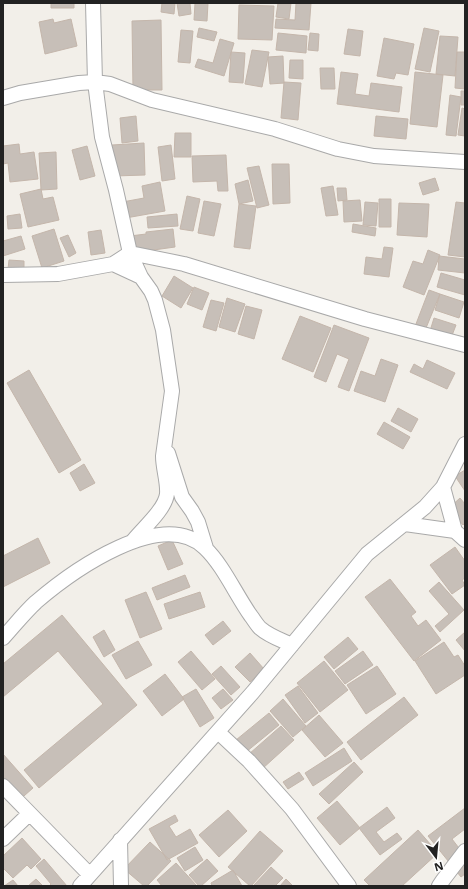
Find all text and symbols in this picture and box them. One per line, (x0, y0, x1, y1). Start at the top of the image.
north arrow (416, 837, 456, 877)
text: N (433, 859, 445, 876)

